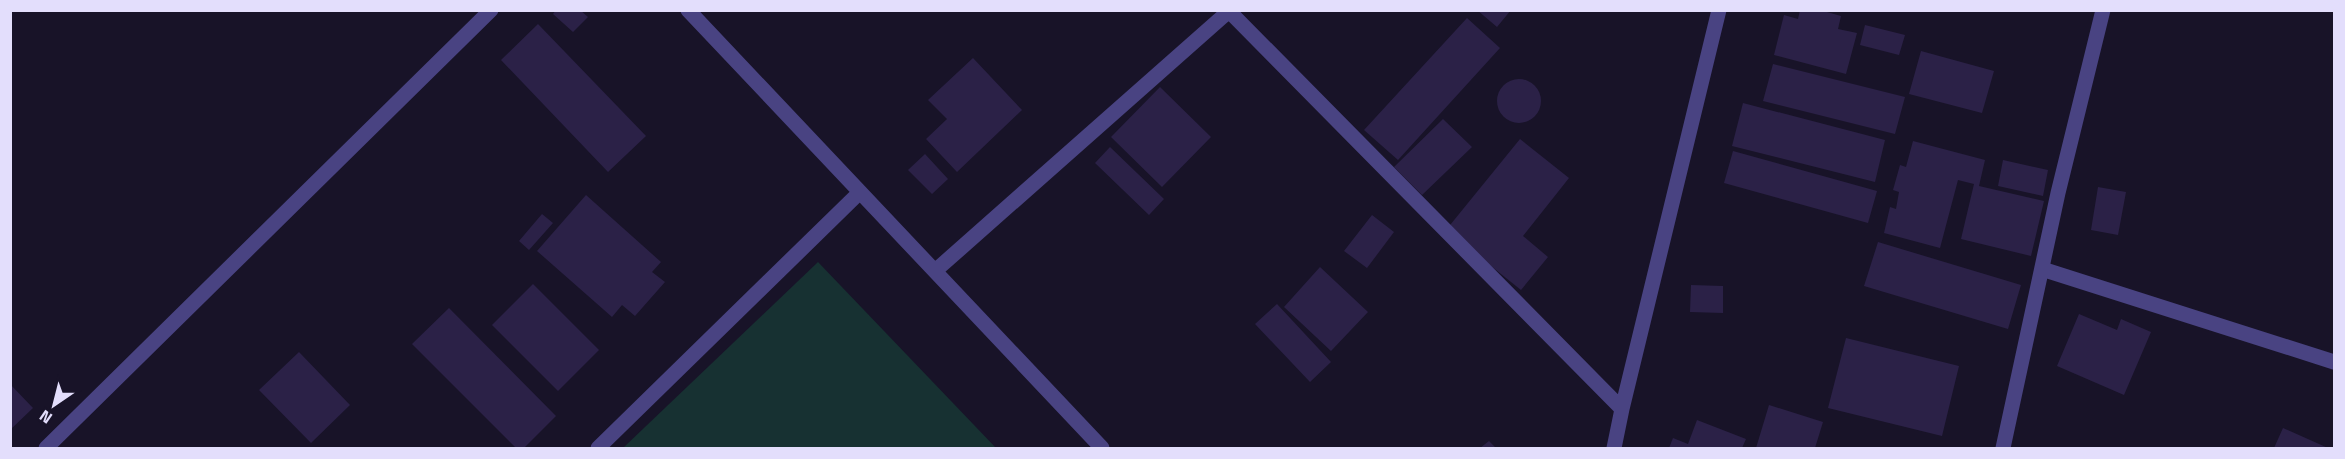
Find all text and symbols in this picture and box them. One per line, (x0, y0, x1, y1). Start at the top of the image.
north arrow (24, 375, 84, 435)
text: N (34, 404, 57, 430)

